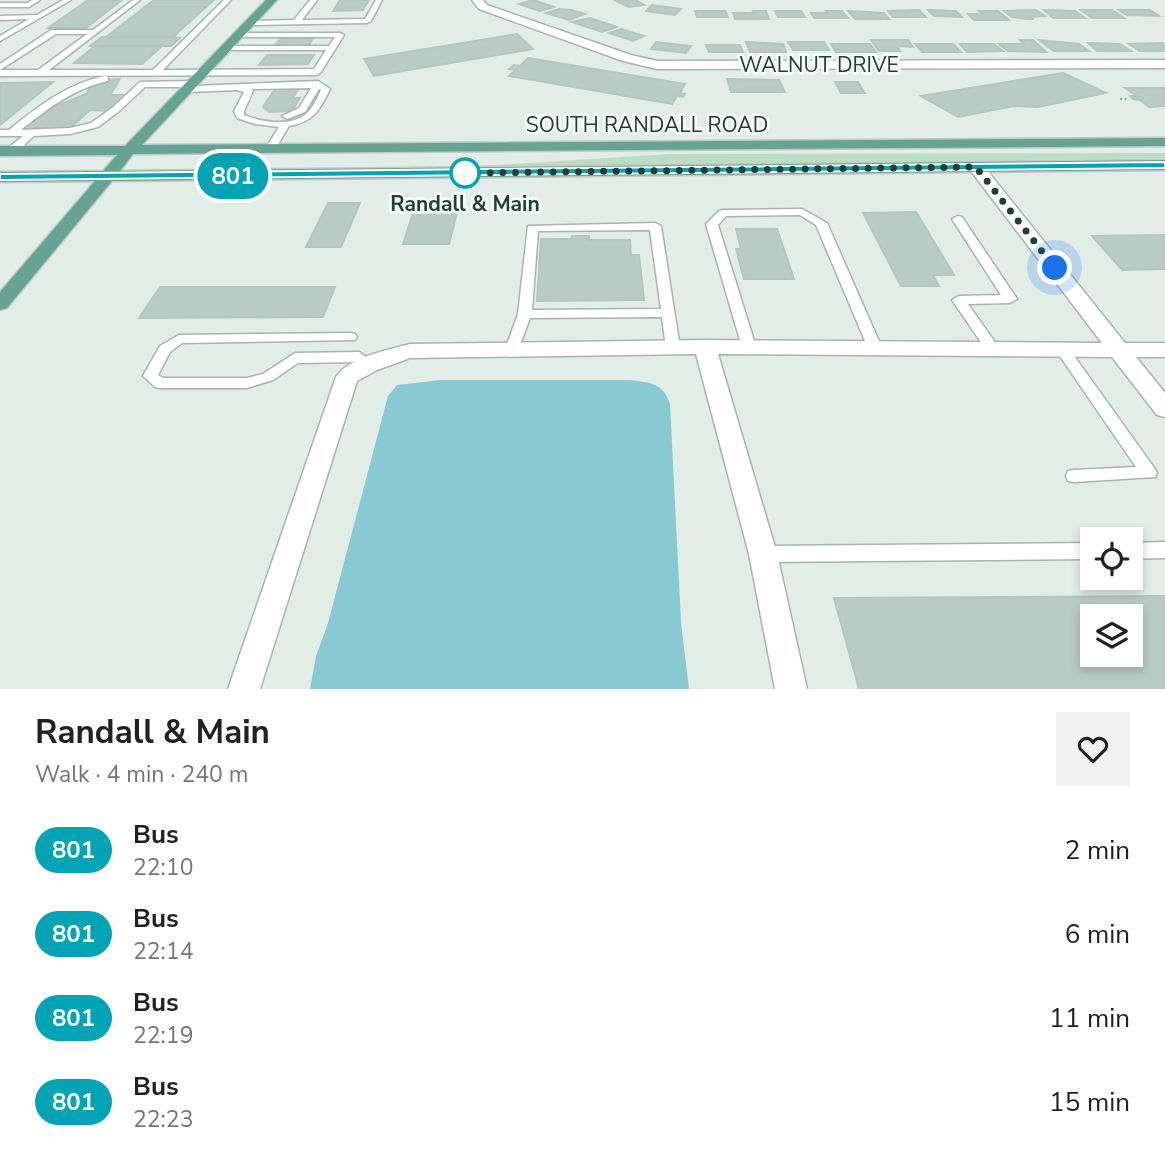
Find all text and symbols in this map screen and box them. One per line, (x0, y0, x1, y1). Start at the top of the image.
street label: WALNUT DRIVE (739, 51, 899, 79)
street label: SOUTH RANDALL ROAD (526, 111, 768, 139)
line badge: 801 (193, 153, 273, 199)
marker: Randall & Main (450, 158, 480, 188)
text: 801 (211, 160, 255, 192)
place label: Randall & Main (390, 190, 540, 218)
your location (1037, 250, 1072, 285)
map controls (1080, 527, 1143, 667)
button: locate (1080, 527, 1143, 590)
button: layers (1080, 604, 1143, 667)
text: Randall & Main (35, 710, 270, 755)
button: heart (1056, 712, 1130, 786)
text: Walk · 4 min · 240 m (35, 759, 248, 790)
text: Bus (133, 817, 179, 852)
text: 2 min (1065, 833, 1130, 868)
text: 801 (52, 834, 95, 866)
text: 22:10 (133, 852, 193, 883)
text: Bus (133, 901, 179, 936)
text: 6 min (1065, 917, 1130, 952)
text: 801 (52, 918, 95, 950)
text: 22:14 (133, 936, 193, 967)
text: Bus (133, 985, 179, 1020)
text: 11 min (1049, 1001, 1130, 1036)
text: 801 (52, 1002, 95, 1034)
text: 22:19 (133, 1020, 193, 1051)
text: Bus (133, 1069, 179, 1104)
text: 15 min (1049, 1085, 1130, 1120)
text: 801 (52, 1086, 95, 1118)
text: 22:23 (133, 1104, 193, 1135)

